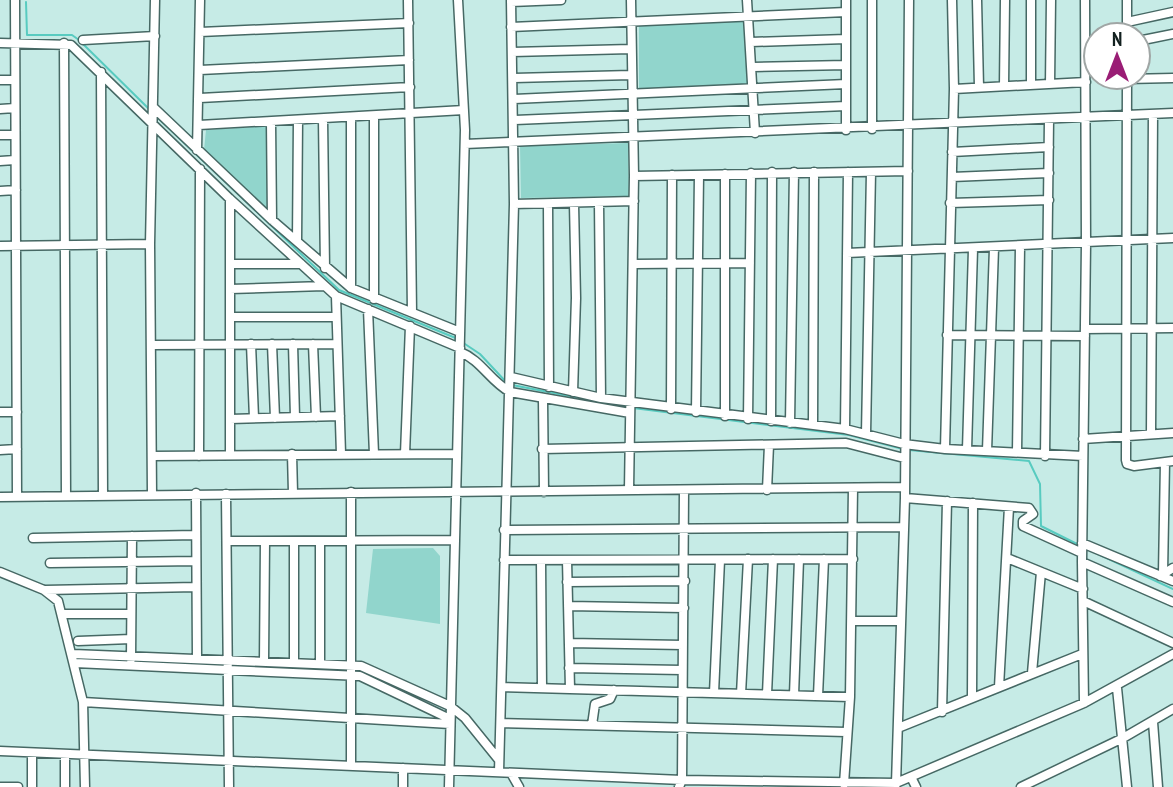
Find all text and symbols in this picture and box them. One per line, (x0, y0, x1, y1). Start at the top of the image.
north arrow (1082, 21, 1152, 91)
text: N (1112, 27, 1122, 51)

